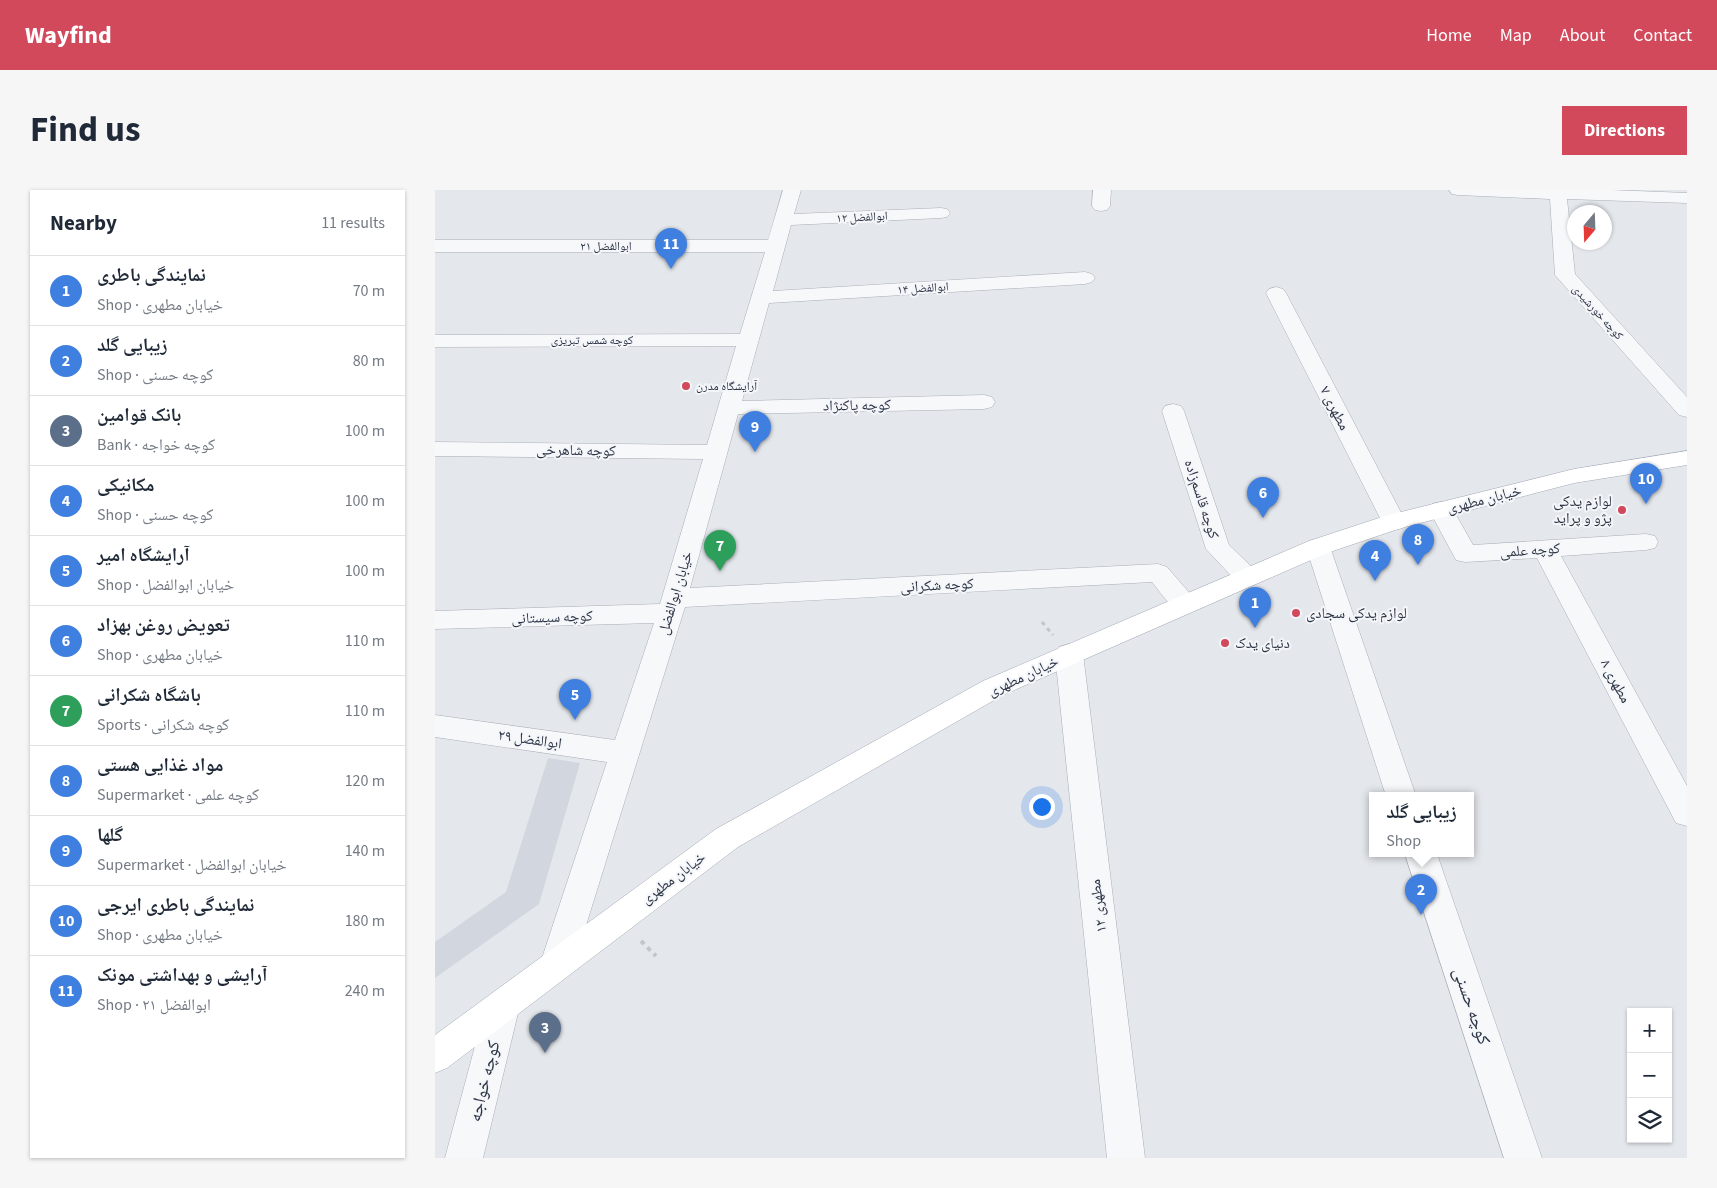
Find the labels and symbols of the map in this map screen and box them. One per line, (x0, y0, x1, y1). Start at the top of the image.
north arrow (1567, 205, 1612, 250)
street label: ۱۲ ابوالفضل (836, 208, 888, 227)
pin: 11 (655, 228, 687, 269)
street label: ابوالفضل ۲۱ (580, 238, 632, 255)
street label: ابوالفضل ۱۴ (897, 278, 949, 299)
street label: کوچه خورشیدی (1568, 281, 1627, 344)
street label: کوچه شمس تبریزی (551, 332, 633, 349)
place label: آرایشگاه مدرن (696, 378, 758, 395)
marker: آرایشگاه مدرن (680, 380, 692, 392)
street label: مطهری ۷ (1315, 382, 1355, 434)
street label: کوچه پاکنژاد (823, 394, 891, 417)
pin: 9 (739, 411, 771, 452)
street label: کوچه شاهرخی (536, 439, 616, 462)
street label: کوچه قاسم‌زاده (1179, 457, 1224, 541)
pin: 10 (1630, 463, 1662, 504)
pin: 6 (1247, 477, 1279, 518)
street label: خیابان مطهری (1445, 480, 1524, 519)
place label: لوازم یدکی پژو و پراید (1553, 491, 1612, 529)
marker: لوازم یدکی پژو و پراید (1616, 504, 1628, 516)
pin: 8 (1402, 524, 1434, 565)
pin: 7 (704, 530, 736, 571)
street label: کوچه علمی (1499, 538, 1561, 563)
pin: 4 (1359, 540, 1391, 581)
street label: خیابان ابوالفضل (653, 548, 698, 637)
street label: کوچه شکرانی (900, 573, 974, 598)
pin: 1 (1239, 587, 1271, 628)
place label: لوازم یدکی سجادی (1306, 603, 1407, 624)
street label: کوچه سیستانی (511, 606, 593, 629)
marker: لوازم یدکی سجادی (1290, 607, 1302, 619)
place label: دنیای یدک (1235, 633, 1290, 654)
marker: دنیای یدک (1219, 637, 1231, 649)
street label: خیابان مطهری (984, 651, 1062, 702)
street label: مطهری ۸ (1595, 656, 1636, 707)
pin: 5 (559, 679, 591, 720)
street label: ابوالفضل ۲۹ (497, 725, 563, 754)
your location (1029, 794, 1055, 820)
street label: خیابان مطهری (637, 847, 710, 910)
pin: 2 (1405, 874, 1437, 915)
street label: مطهری ۱۲ (1085, 878, 1112, 934)
street label: کوچه حسنی (1447, 964, 1497, 1049)
pin: 3 (529, 1012, 561, 1053)
street label: کوچه خواجه (462, 1037, 507, 1124)

